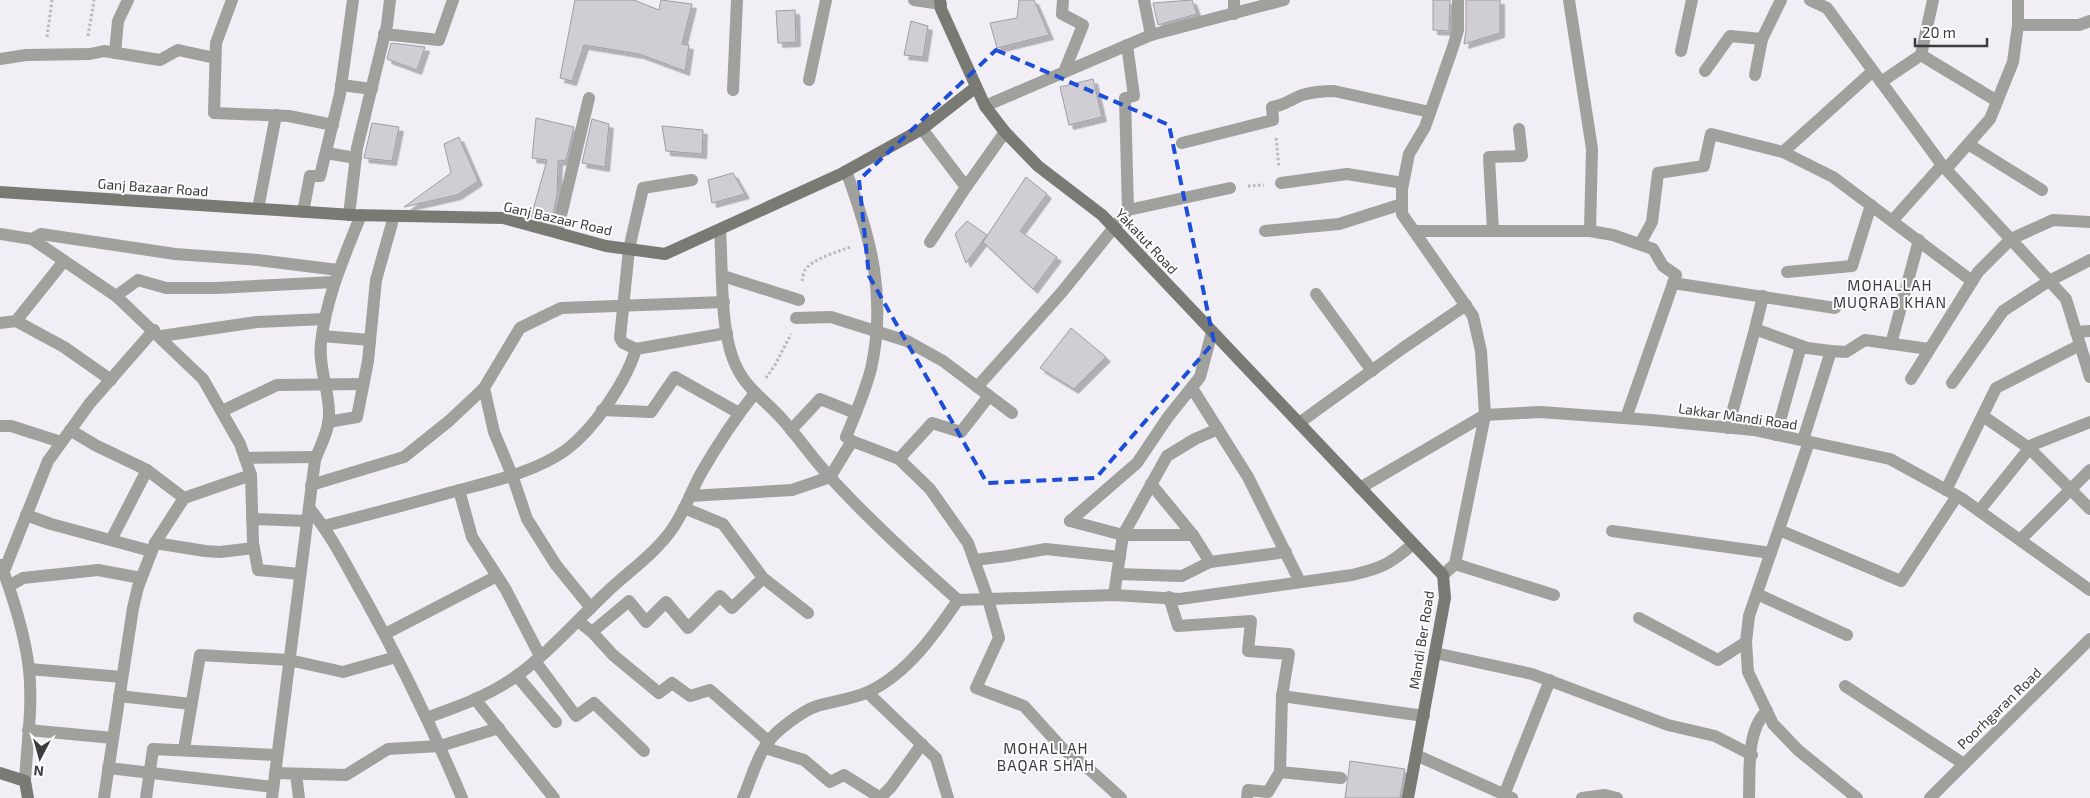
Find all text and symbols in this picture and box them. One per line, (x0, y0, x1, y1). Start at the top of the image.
scale bar (1915, 15, 1988, 47)
text: 20 m (1922, 23, 1956, 41)
street label: Ganj Bazaar Road (97, 175, 209, 199)
street label: Ganj Bazaar Road (502, 197, 614, 239)
street label: Yakatut Road (1112, 205, 1182, 277)
district label: MOHALLAH MUQRAB KHAN (1833, 276, 1947, 312)
street label: Lakkar Mandi Road (1677, 399, 1799, 433)
street label: Mandi Ber Road (1405, 589, 1437, 691)
street label: Poorhgaran Road (1954, 664, 2044, 752)
north arrow (15, 733, 65, 783)
district label: MOHALLAH BAQAR SHAH (997, 739, 1095, 775)
text: N (33, 762, 45, 780)

